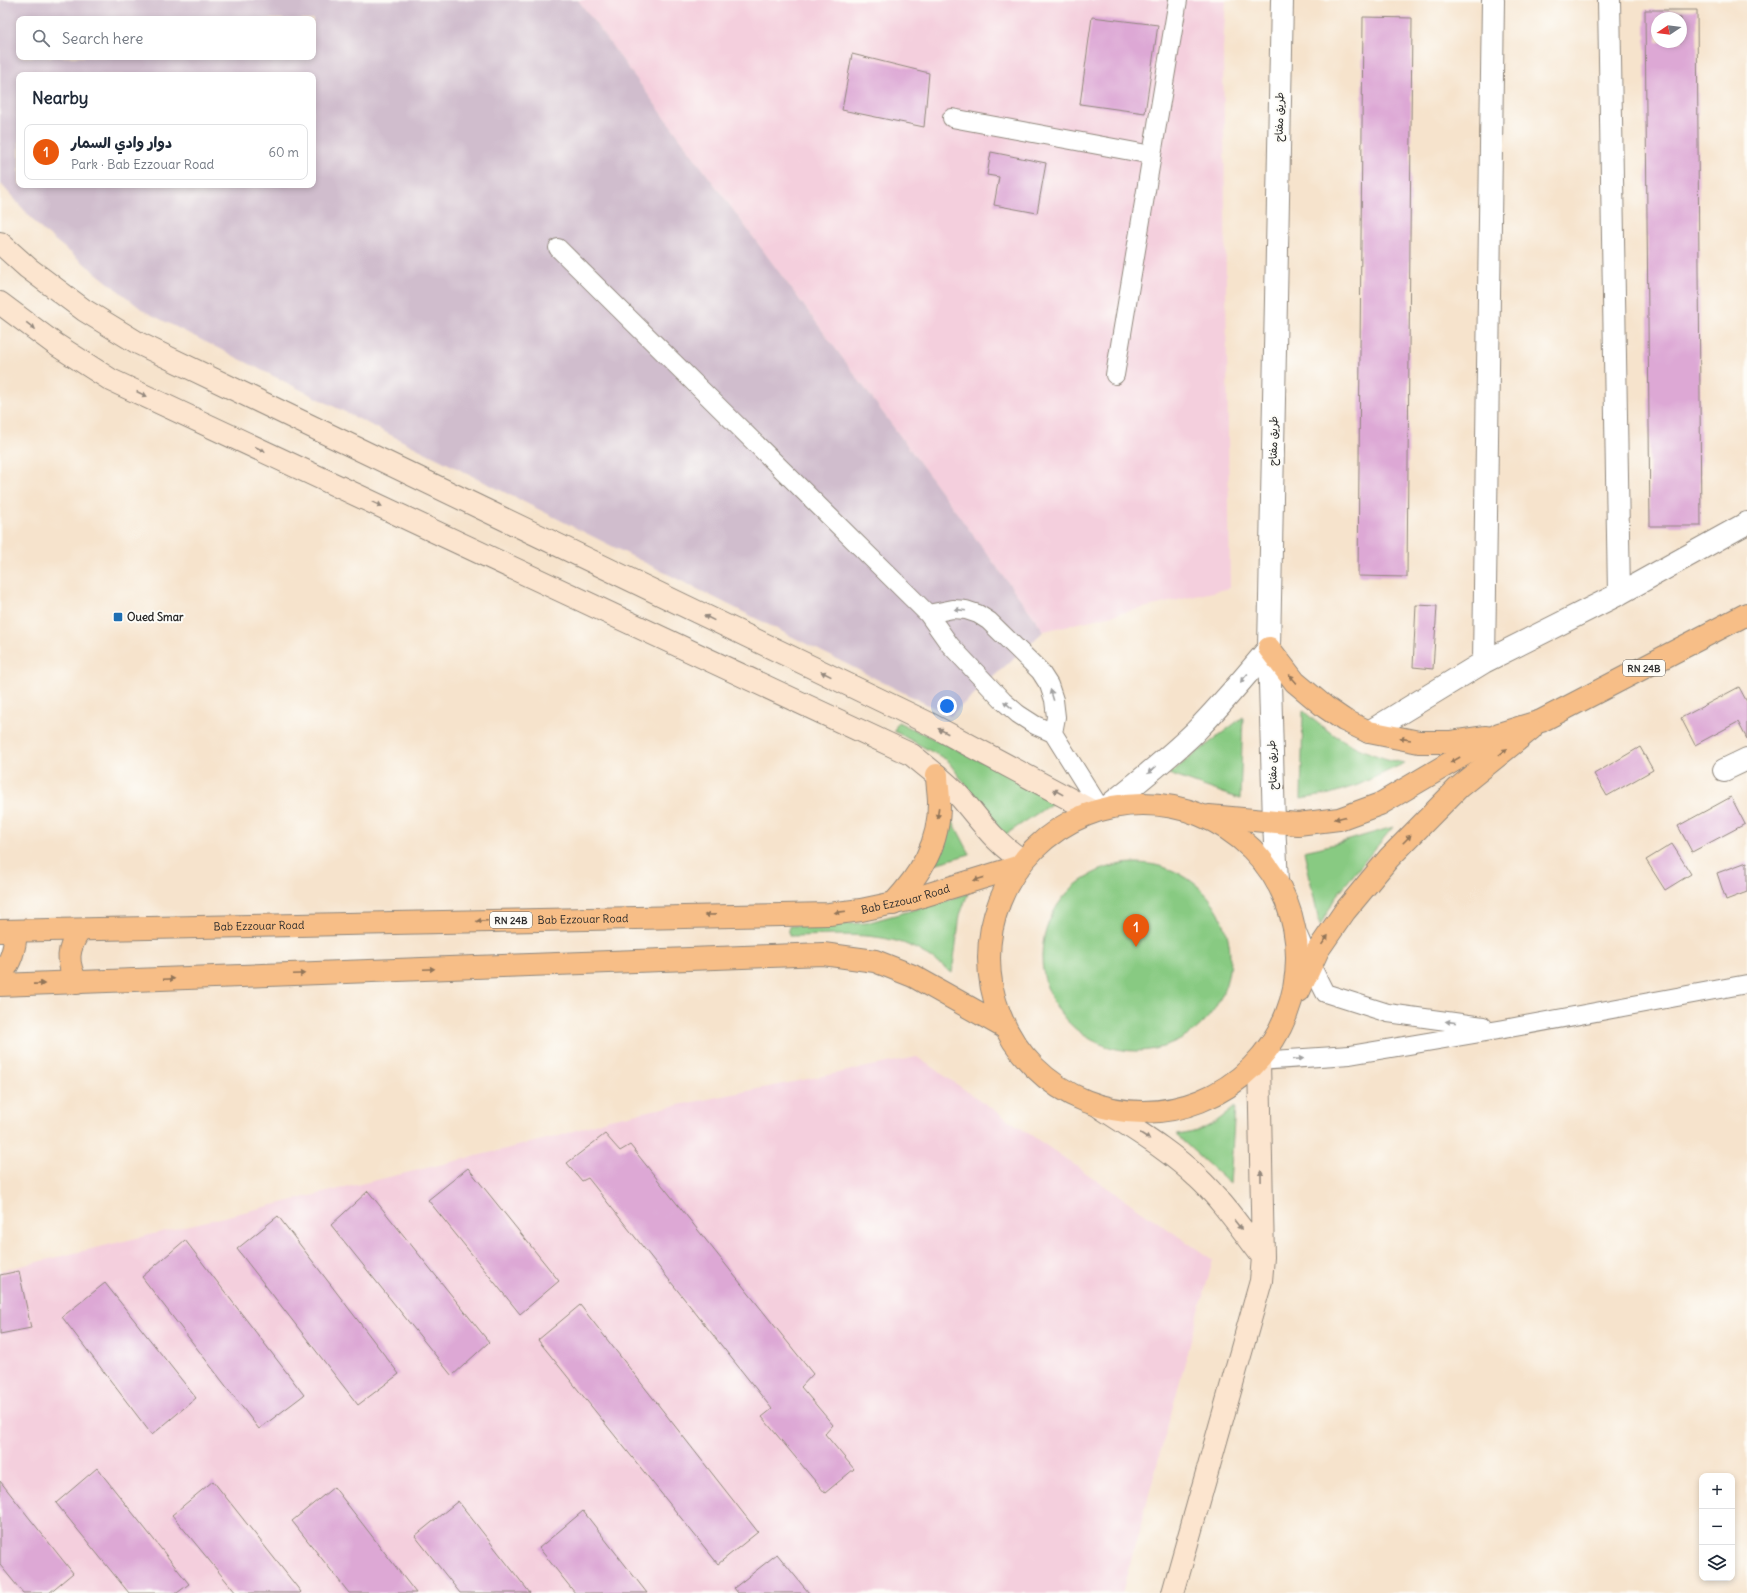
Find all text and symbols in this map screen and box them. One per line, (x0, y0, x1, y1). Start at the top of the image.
north arrow (1651, 12, 1687, 48)
search box (16, 16, 316, 60)
icon: search (30, 27, 52, 49)
text: Search here (62, 29, 143, 48)
text: Nearby (32, 87, 88, 109)
street label: طريق مفتاح (1272, 92, 1287, 142)
text: دوار وادي السمار (71, 133, 172, 152)
text: 1 (43, 144, 49, 161)
text: 60 m (268, 144, 299, 161)
text: Park · Bab Ezzouar Road (71, 156, 214, 173)
one-way arrow (26, 322, 37, 331)
one-way arrow (136, 391, 147, 397)
street label: طريق مفتاح (1266, 416, 1281, 466)
one-way arrow (254, 446, 265, 452)
one-way arrow (372, 501, 383, 507)
one-way arrow (954, 607, 966, 613)
place label: Oued Smar (127, 610, 184, 624)
marker: Oued Smar (112, 611, 124, 623)
one-way arrow (703, 615, 715, 621)
road number: RN 24B (1623, 660, 1665, 676)
one-way arrow (820, 671, 832, 677)
one-way arrow (1239, 673, 1248, 684)
one-way arrow (1289, 674, 1298, 684)
one-way arrow (1049, 688, 1055, 700)
your location (937, 696, 957, 716)
one-way arrow (1003, 701, 1013, 710)
one-way arrow (937, 728, 949, 734)
one-way arrow (1399, 736, 1411, 742)
street label: طريق مفتاح (1264, 740, 1281, 790)
one-way arrow (1498, 748, 1509, 756)
one-way arrow (1449, 757, 1461, 764)
one-way arrow (1147, 766, 1158, 775)
one-way arrow (1052, 788, 1064, 795)
one-way arrow (935, 807, 941, 820)
one-way arrow (1333, 815, 1345, 821)
one-way arrow (1402, 834, 1412, 844)
one-way arrow (973, 876, 985, 882)
street label: Bab Ezzouar Road (860, 881, 952, 917)
one-way arrow (834, 909, 846, 916)
street label: Bab Ezzouar Road (537, 911, 629, 927)
road number: RN 24B (490, 912, 532, 928)
one-way arrow (703, 912, 716, 918)
pin: 1 (1123, 914, 1149, 947)
street label: Bab Ezzouar Road (213, 918, 305, 934)
one-way arrow (476, 918, 488, 925)
one-way arrow (1321, 935, 1329, 945)
one-way arrow (423, 966, 435, 973)
one-way arrow (293, 971, 305, 978)
one-way arrow (163, 976, 175, 983)
one-way arrow (33, 981, 46, 987)
one-way arrow (1445, 1019, 1457, 1026)
one-way arrow (1291, 1056, 1304, 1063)
one-way arrow (1139, 1132, 1150, 1140)
one-way arrow (1258, 1169, 1264, 1182)
one-way arrow (1234, 1220, 1242, 1231)
map controls (1699, 1473, 1735, 1581)
button: + (1699, 1473, 1735, 1509)
button: − (1699, 1509, 1735, 1545)
button: layers (1699, 1545, 1735, 1581)

